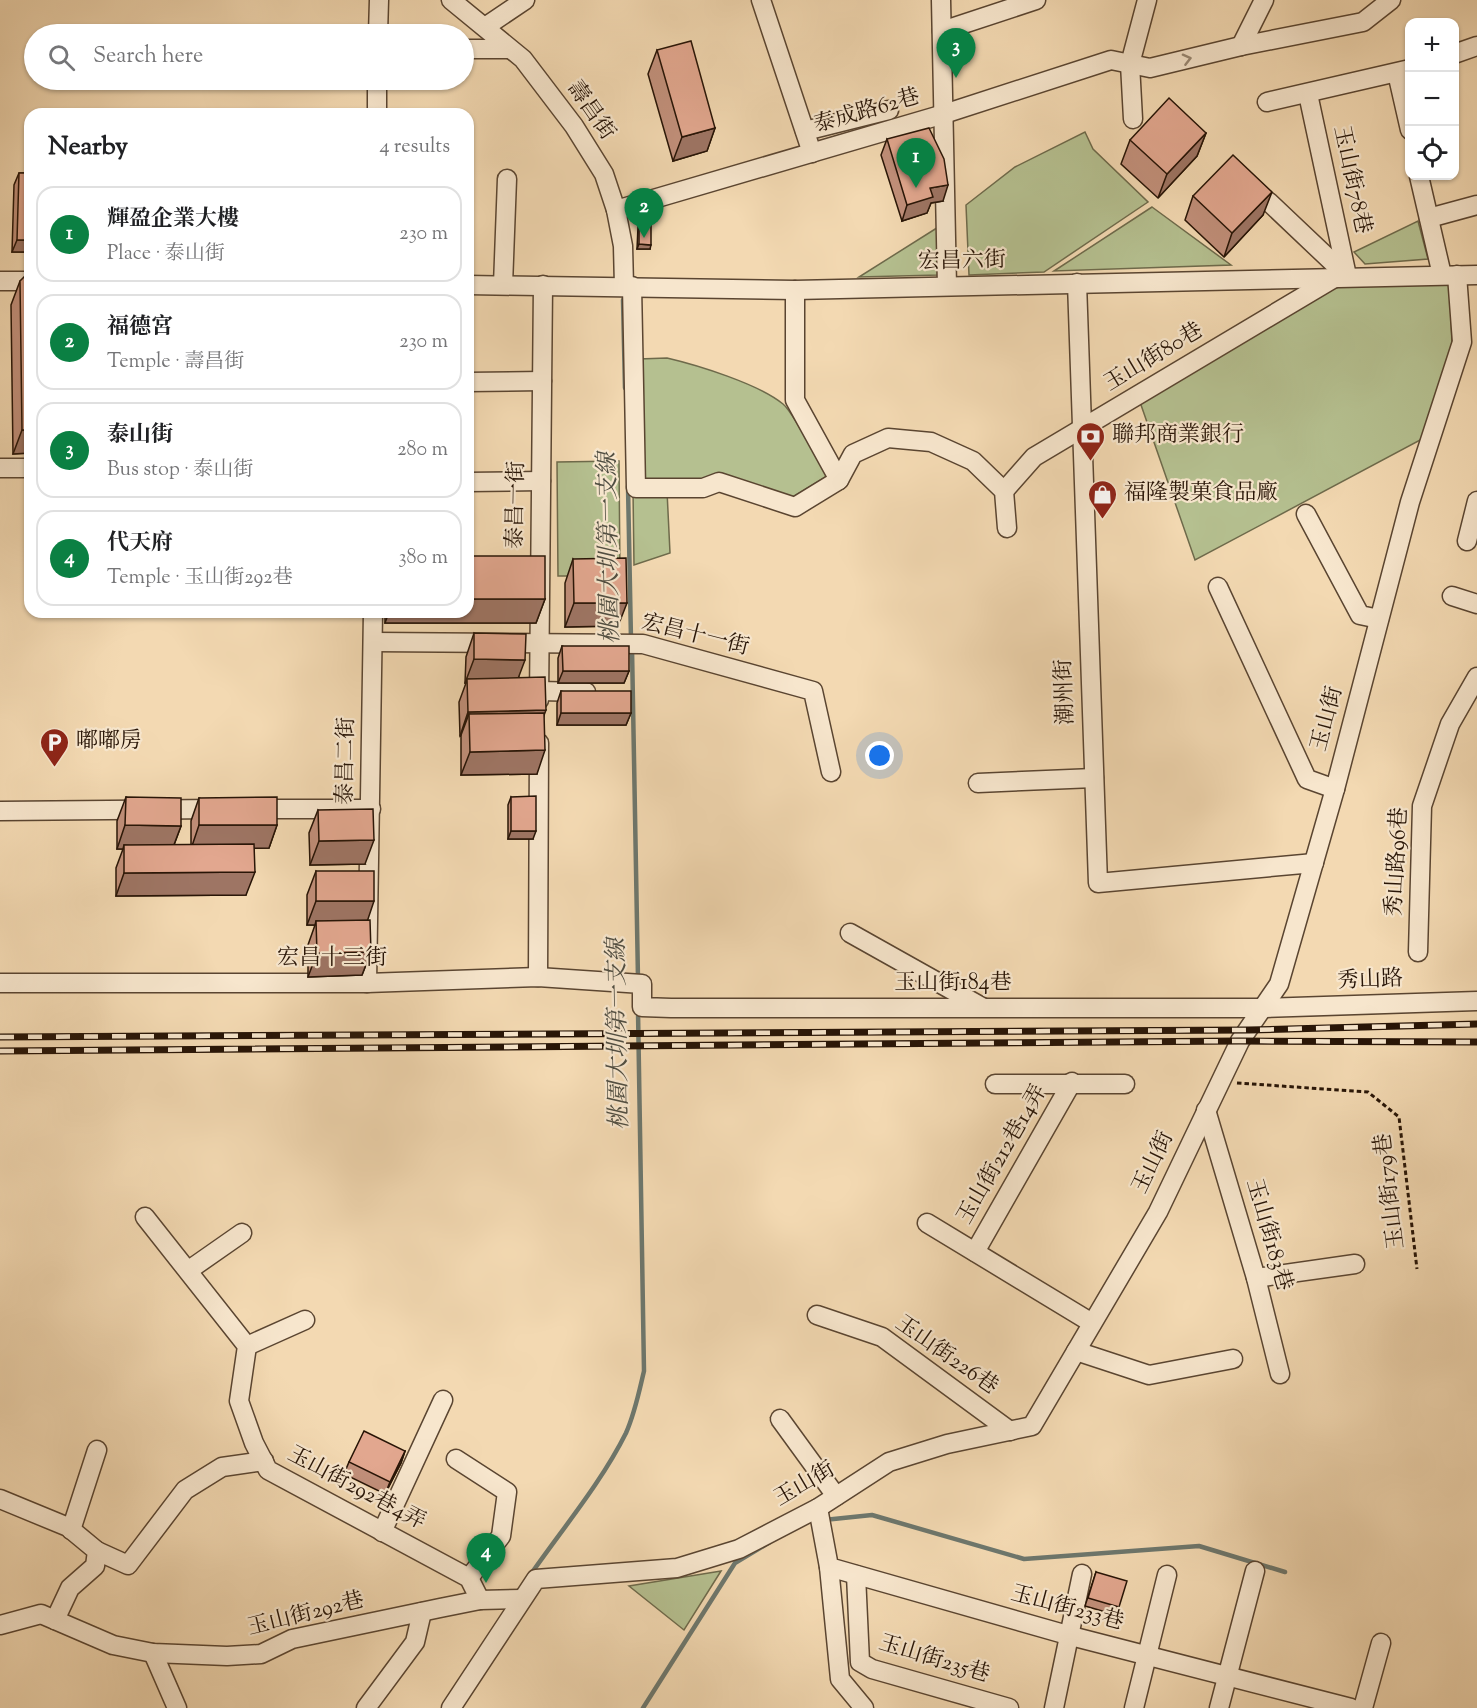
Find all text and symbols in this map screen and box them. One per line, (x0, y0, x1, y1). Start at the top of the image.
map controls (1405, 18, 1459, 180)
button: + (1405, 18, 1459, 72)
search box (24, 24, 474, 90)
pin: 3 (936, 28, 976, 78)
icon: search (45, 41, 78, 74)
text: Search here (93, 41, 203, 73)
one-way arrow (1182, 53, 1192, 66)
button: − (1405, 72, 1459, 126)
street label: 壽昌街 (558, 75, 622, 147)
street label: 泰成路62巷 (810, 82, 924, 142)
street label: 玉山街78巷 (1324, 123, 1378, 237)
button: locate (1405, 126, 1459, 180)
text: Nearby (48, 129, 128, 166)
text: 4 results (379, 133, 450, 162)
pin: 1 (896, 138, 936, 188)
pin: 2 (624, 188, 664, 238)
text: 輝盈企業大樓 (107, 204, 239, 236)
text: 1 (66, 220, 73, 249)
text: 230 m (399, 220, 448, 249)
text: Place · 泰山街 (107, 240, 225, 269)
street label: 宏昌六街 (918, 245, 1006, 279)
text: 福德宮 (107, 312, 173, 344)
street label: 玉山街80巷 (1098, 316, 1210, 400)
text: 2 (65, 328, 74, 357)
text: 230 m (399, 328, 448, 357)
text: Temple · 壽昌街 (107, 348, 244, 377)
text: 泰山街 (107, 420, 173, 452)
bank icon: 聯邦商業銀行 (1075, 420, 1107, 462)
place label: 聯邦商業銀行 (1112, 420, 1244, 452)
text: 3 (65, 436, 74, 465)
text: 280 m (397, 436, 448, 465)
water label: 桃園大圳第一支線 (591, 449, 629, 644)
text: Bus stop · 泰山街 (107, 456, 253, 485)
street label: 泰昌一街 (500, 461, 534, 549)
shop icon: 福隆製菓食品廠 (1087, 478, 1119, 520)
place label: 福隆製菓食品廠 (1124, 478, 1278, 510)
text: 代天府 (107, 528, 173, 560)
text: 4 (64, 544, 75, 573)
text: 380 m (399, 544, 448, 573)
text: Temple · 玉山街292巷 (107, 564, 293, 593)
street label: 宏昌十一街 (638, 607, 752, 665)
street label: 潮州街 (1049, 658, 1083, 726)
street label: 玉山街 (1304, 683, 1352, 755)
street label: 泰昌二街 (330, 717, 364, 805)
parking icon: 嘟嘟房 (39, 726, 71, 768)
place label: 嘟嘟房 (76, 726, 142, 758)
your location (865, 741, 894, 770)
street label: 秀山路96巷 (1379, 806, 1417, 918)
water label: 桃園大圳第一支線 (600, 935, 638, 1130)
street label: 宏昌十三街 (277, 943, 387, 975)
street label: 秀山路 (1336, 964, 1404, 998)
street label: 玉山街184巷 (894, 968, 1012, 1000)
street label: 玉山街212巷14弄 (950, 1079, 1056, 1231)
street label: 玉山街 (1125, 1126, 1183, 1200)
street label: 玉山街179巷 (1368, 1131, 1414, 1251)
street label: 玉山街183巷 (1237, 1175, 1299, 1295)
street label: 玉山街226巷 (888, 1309, 1004, 1403)
street label: 玉山街292巷4弄 (281, 1439, 431, 1539)
street label: 玉山街 (768, 1455, 842, 1515)
pin: 4 (466, 1534, 506, 1583)
street label: 玉山街233巷 (1007, 1579, 1127, 1639)
street label: 玉山街292巷 (244, 1585, 368, 1645)
street label: 玉山街235巷 (874, 1628, 994, 1692)

